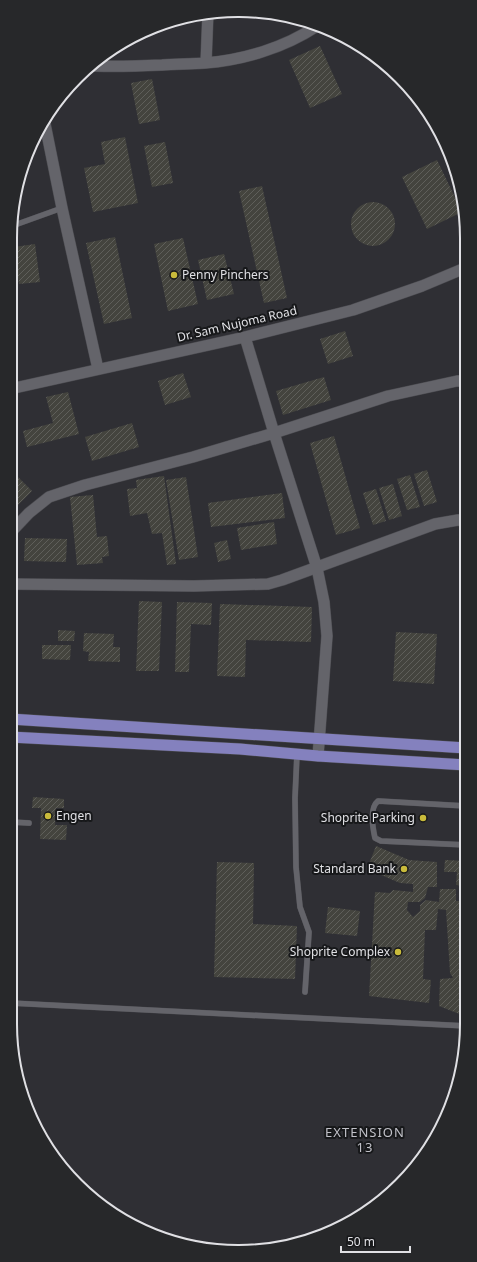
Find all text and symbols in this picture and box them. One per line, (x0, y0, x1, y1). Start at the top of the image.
place label: Penny Pinchers (182, 266, 269, 283)
marker: Penny Pinchers (169, 270, 179, 280)
street label: Dr. Sam Nujoma Road (175, 301, 299, 346)
place label: Engen (56, 807, 92, 824)
place label: Shoprite Parking (321, 809, 415, 826)
marker: Engen (43, 811, 53, 821)
marker: Shoprite Parking (418, 813, 428, 823)
place label: Standard Bank (313, 860, 397, 877)
marker: Standard Bank (399, 864, 409, 874)
place label: Shoprite Complex (290, 943, 391, 960)
marker: Shoprite Complex (393, 947, 403, 957)
district label: EXTENSION 13 (325, 1123, 405, 1156)
scale bar (341, 1228, 410, 1254)
text: 50 m (347, 1233, 375, 1250)

